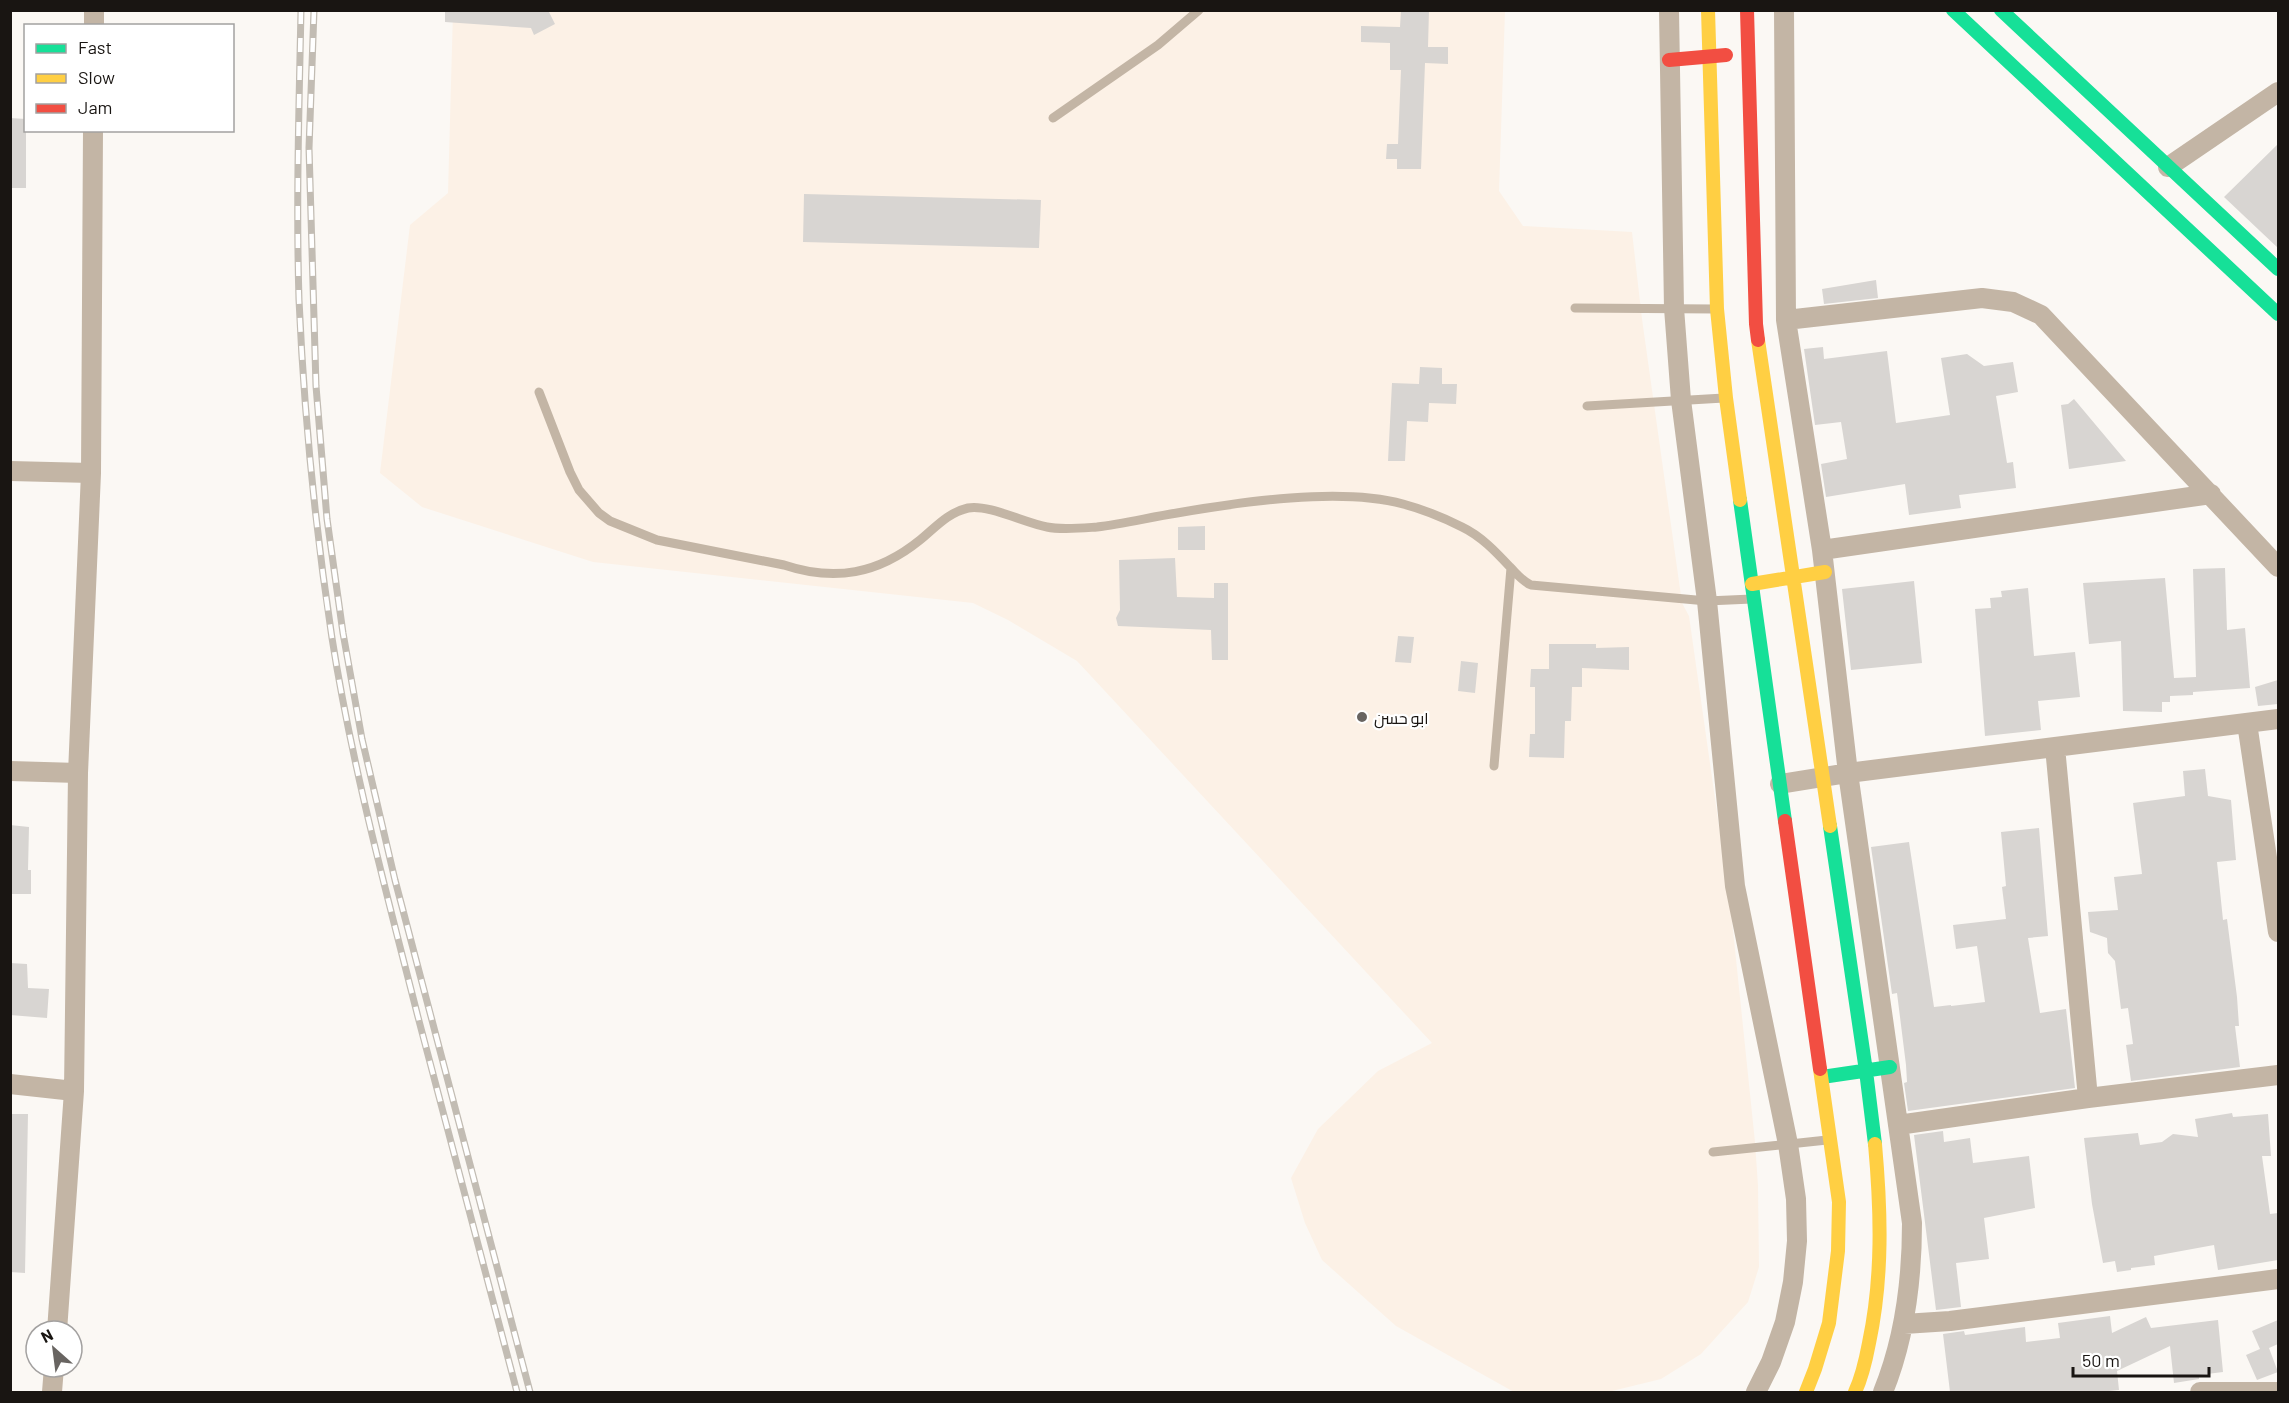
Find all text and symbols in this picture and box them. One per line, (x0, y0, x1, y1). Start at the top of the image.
legend (24, 24, 234, 132)
text: Fast (78, 36, 112, 58)
text: Slow (78, 66, 115, 88)
text: Jam (78, 96, 112, 118)
place label: ابو حسن (1374, 708, 1429, 729)
marker: ابو حسن (1355, 710, 1369, 724)
north arrow (24, 1319, 84, 1379)
text: N (38, 1324, 56, 1346)
scale bar (2073, 1340, 2210, 1378)
text: 50 m (2082, 1349, 2120, 1371)

